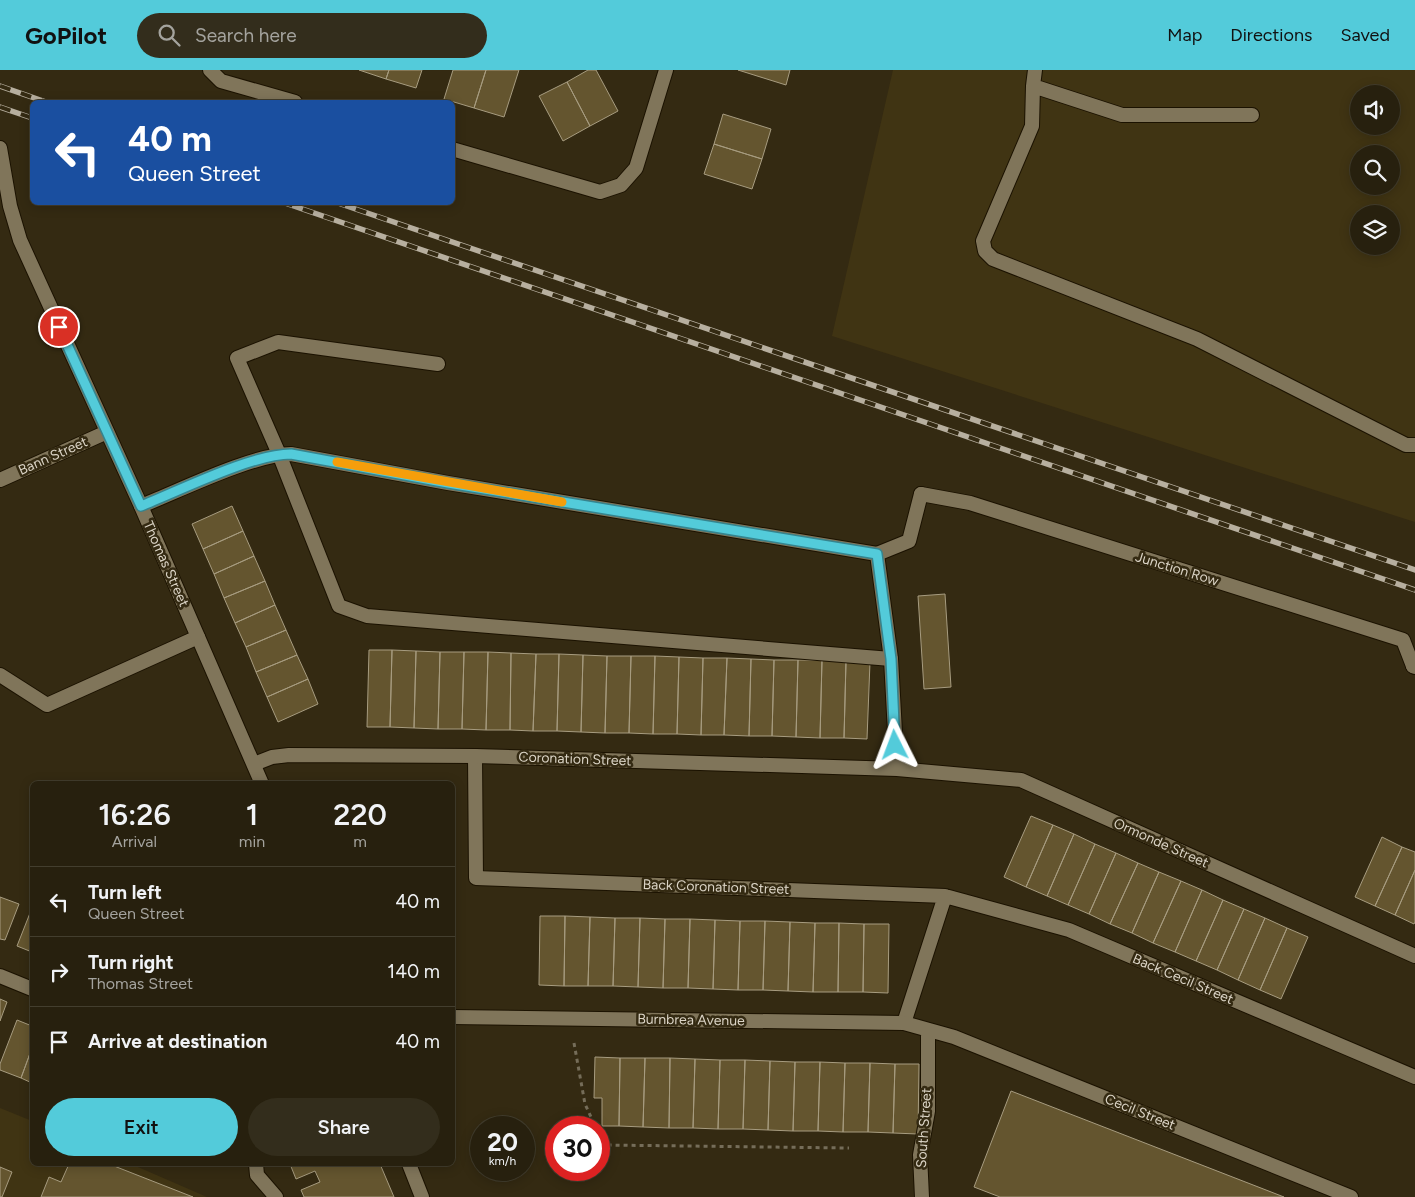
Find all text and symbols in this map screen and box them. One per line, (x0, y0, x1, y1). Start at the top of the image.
search box (137, 13, 487, 58)
text: GoPilot (25, 21, 107, 50)
icon: search (155, 21, 183, 49)
text: Search here (195, 24, 297, 47)
text: Map (1167, 24, 1202, 46)
text: Directions (1230, 24, 1312, 46)
text: Saved (1340, 24, 1390, 46)
map controls (1350, 85, 1400, 255)
button: sound (1350, 85, 1400, 135)
text: 40 m (128, 118, 212, 160)
icon: left (45, 120, 110, 185)
button: search (1350, 145, 1400, 195)
text: Queen Street (128, 160, 261, 187)
button: layers (1350, 205, 1400, 255)
pin (38, 306, 80, 348)
icon: arrive (45, 313, 73, 341)
street label: Bann Street (16, 433, 90, 479)
street label: Thomas Street (140, 519, 192, 609)
street label: Junction Row (1133, 548, 1221, 590)
position arrow (868, 718, 920, 770)
street label: Coronation Street (518, 749, 632, 769)
text: 16:26 (98, 796, 171, 833)
text: 1 (246, 796, 258, 833)
text: 220 (333, 796, 387, 833)
street label: Ormonde Street (1111, 815, 1211, 871)
text: Arrival (112, 832, 157, 851)
text: min (239, 832, 265, 851)
text: m (353, 832, 367, 851)
street label: Back Coronation Street (642, 876, 790, 898)
text: Turn left (88, 881, 162, 904)
icon: left (45, 888, 73, 916)
text: 40 m (395, 890, 440, 913)
text: Queen Street (88, 904, 185, 923)
street label: Back Cecil Street (1130, 950, 1236, 1008)
text: Turn right (88, 951, 174, 974)
icon: right (45, 958, 73, 986)
text: 140 m (387, 960, 440, 983)
text: Thomas Street (88, 974, 193, 993)
street label: Burnbrea Avenue (637, 1011, 745, 1029)
icon: arrive (45, 1028, 73, 1056)
text: Arrive at destination (88, 1030, 267, 1053)
text: 40 m (395, 1030, 440, 1053)
street label: South Street (913, 1087, 935, 1169)
street label: Cecil Street (1102, 1090, 1178, 1134)
button: Exit (45, 1098, 238, 1156)
button: Share (248, 1098, 440, 1156)
speed limit sign: 30 (545, 1116, 610, 1181)
text: 20 (487, 1127, 518, 1157)
text: km/h (489, 1154, 516, 1168)

